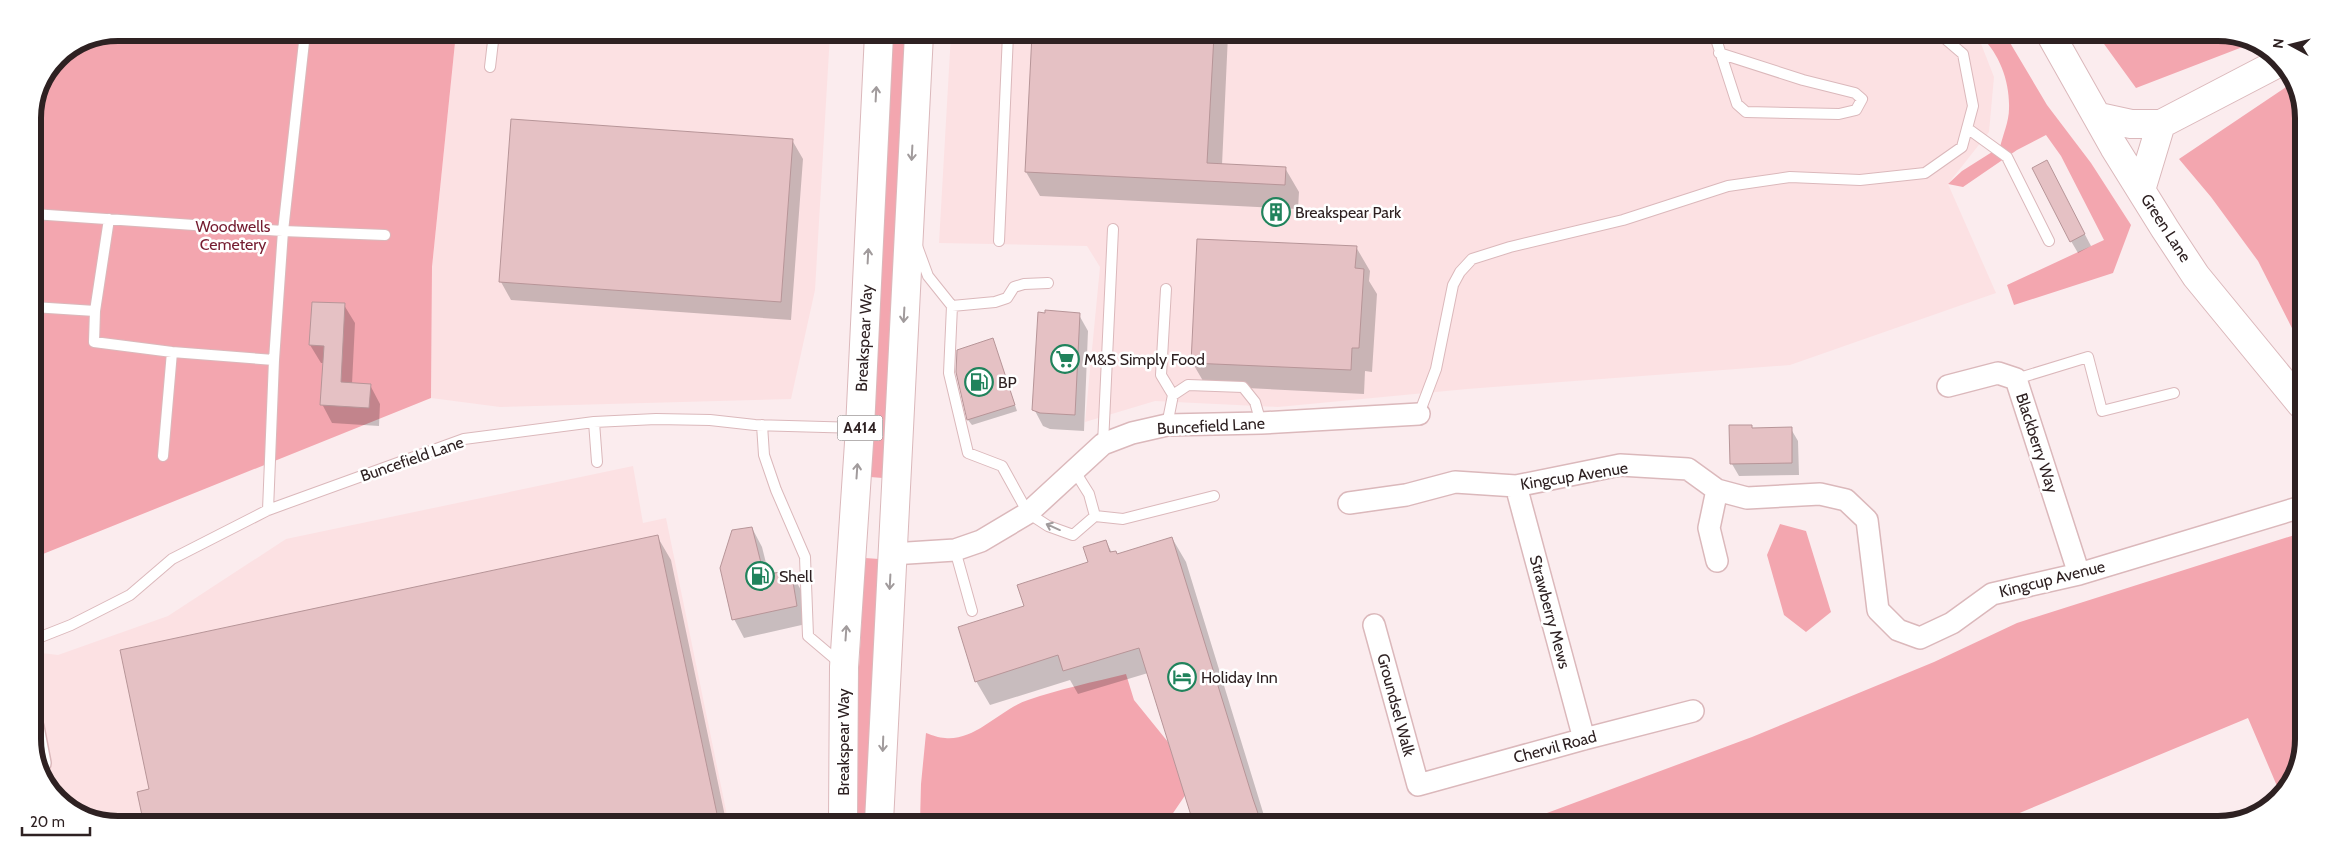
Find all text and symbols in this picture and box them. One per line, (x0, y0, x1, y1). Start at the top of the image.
north arrow (2266, 20, 2316, 70)
text: N (2269, 37, 2288, 49)
one-way arrow (872, 86, 881, 102)
one-way arrow (908, 144, 917, 160)
street label: Green Lane (2137, 190, 2195, 266)
building icon: Breakspear Park (1261, 197, 1291, 227)
place label: Breakspear Park (1295, 203, 1402, 222)
park label: Woodwells Cemetery (196, 217, 271, 254)
one-way arrow (864, 248, 873, 264)
street label: Breakspear Way (852, 284, 876, 392)
one-way arrow (900, 307, 909, 323)
supermarket icon: M&S Simply Food (1050, 344, 1080, 374)
place label: M&S Simply Food (1084, 350, 1205, 369)
fuel station icon: BP (964, 367, 994, 397)
place label: BP (998, 373, 1017, 392)
street label: Blackberry Way (2012, 391, 2062, 495)
street label: Buncefield Lane (1157, 414, 1265, 438)
road number: A414 (838, 416, 882, 440)
street label: Buncefield Lane (358, 432, 466, 486)
street label: Kingcup Avenue (1519, 458, 1629, 494)
one-way arrow (852, 463, 862, 479)
one-way arrow (1046, 522, 1061, 532)
street label: Strawberry Mews (1526, 553, 1574, 671)
street label: Kingcup Avenue (1997, 557, 2107, 601)
fuel station icon: Shell (745, 561, 775, 591)
place label: Shell (779, 567, 813, 586)
one-way arrow (886, 574, 895, 590)
one-way arrow (841, 625, 850, 641)
street label: Groundsel Walk (1373, 651, 1419, 759)
hotel icon: Holiday Inn (1167, 662, 1197, 692)
place label: Holiday Inn (1201, 668, 1278, 687)
street label: Breakspear Way (834, 688, 853, 796)
street label: Chervil Road (1511, 727, 1599, 767)
one-way arrow (878, 736, 887, 752)
scale bar (22, 804, 90, 836)
text: 20 m (30, 813, 65, 831)

